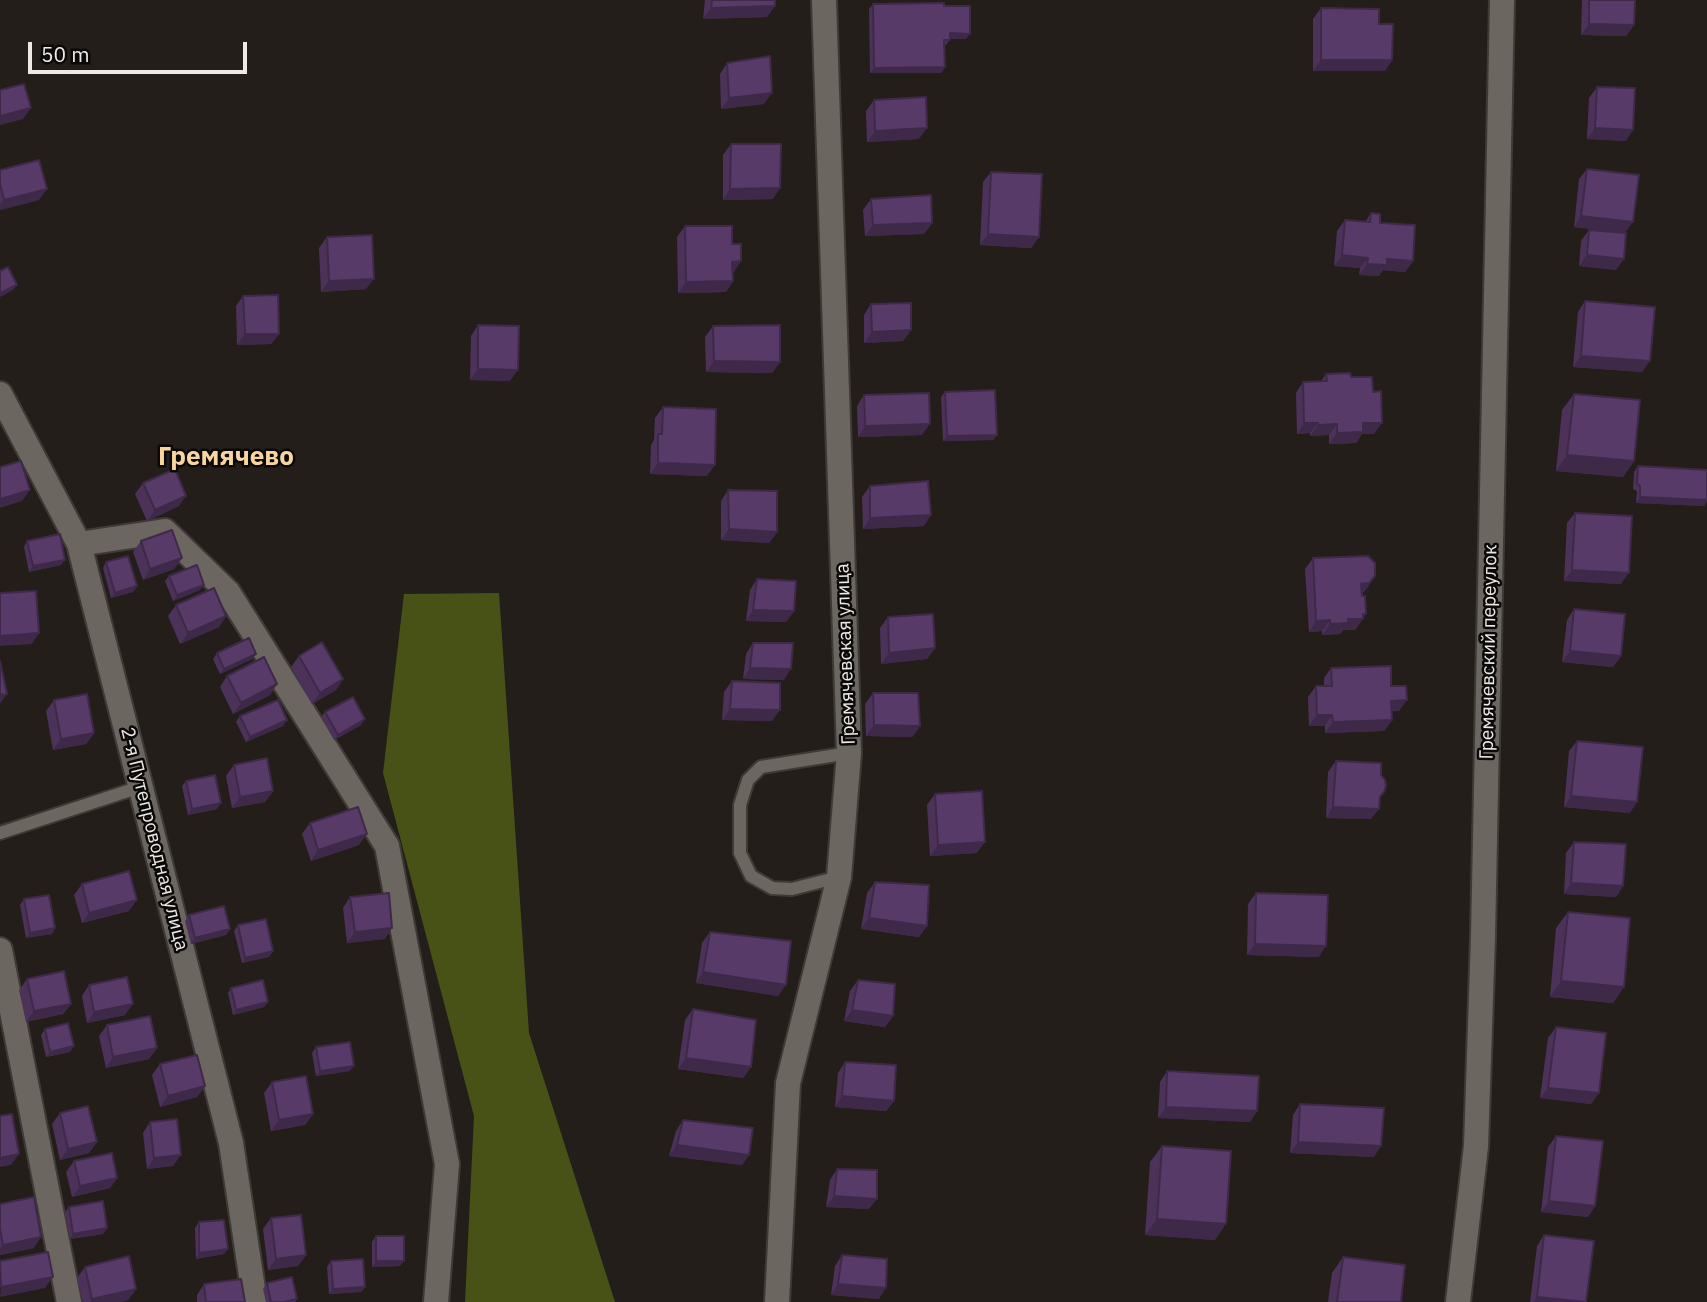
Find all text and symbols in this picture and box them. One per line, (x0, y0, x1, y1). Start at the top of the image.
scale bar (32, 28, 250, 72)
text: 50 m (41, 40, 90, 68)
district label: Гремячево (158, 441, 294, 473)
street label: Гремячевский переулок (1476, 544, 1502, 760)
street label: Гремячевская улица (831, 563, 861, 745)
street label: 2-я Путепроводная улица (115, 725, 193, 953)

